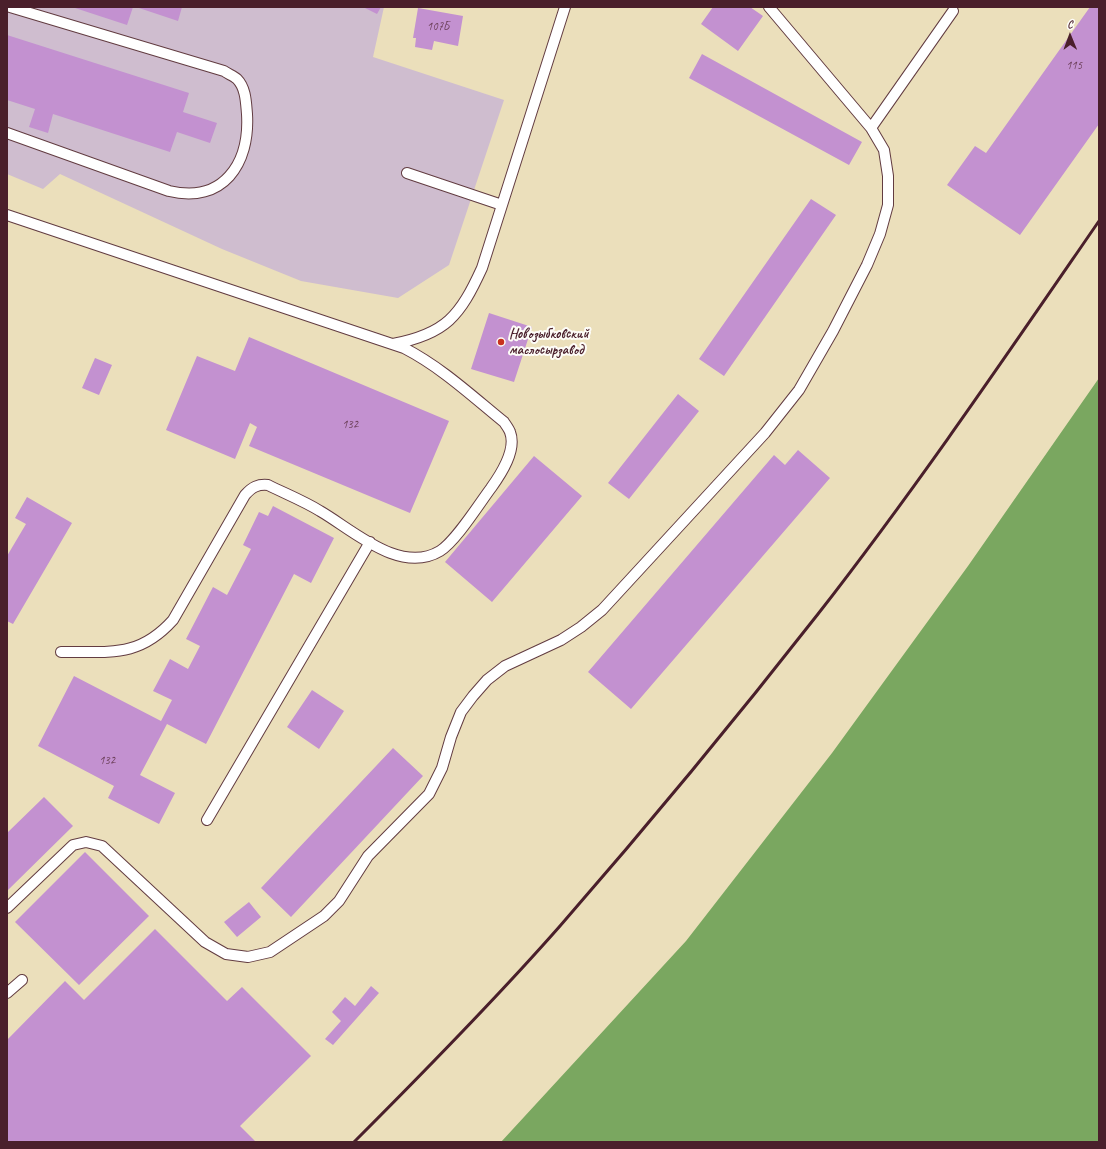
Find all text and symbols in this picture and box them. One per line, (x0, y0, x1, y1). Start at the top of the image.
north arrow (1050, 16, 1090, 56)
text: С (1067, 17, 1073, 31)
house number: 107Б (427, 20, 449, 34)
house number: 115 (1066, 59, 1082, 73)
place label: Новозыбковский маслосырзавод (509, 326, 589, 358)
marker: Новозыбковский маслосырзавод (496, 337, 506, 347)
house number: 132 (342, 418, 358, 432)
house number: 132 (99, 754, 115, 768)

